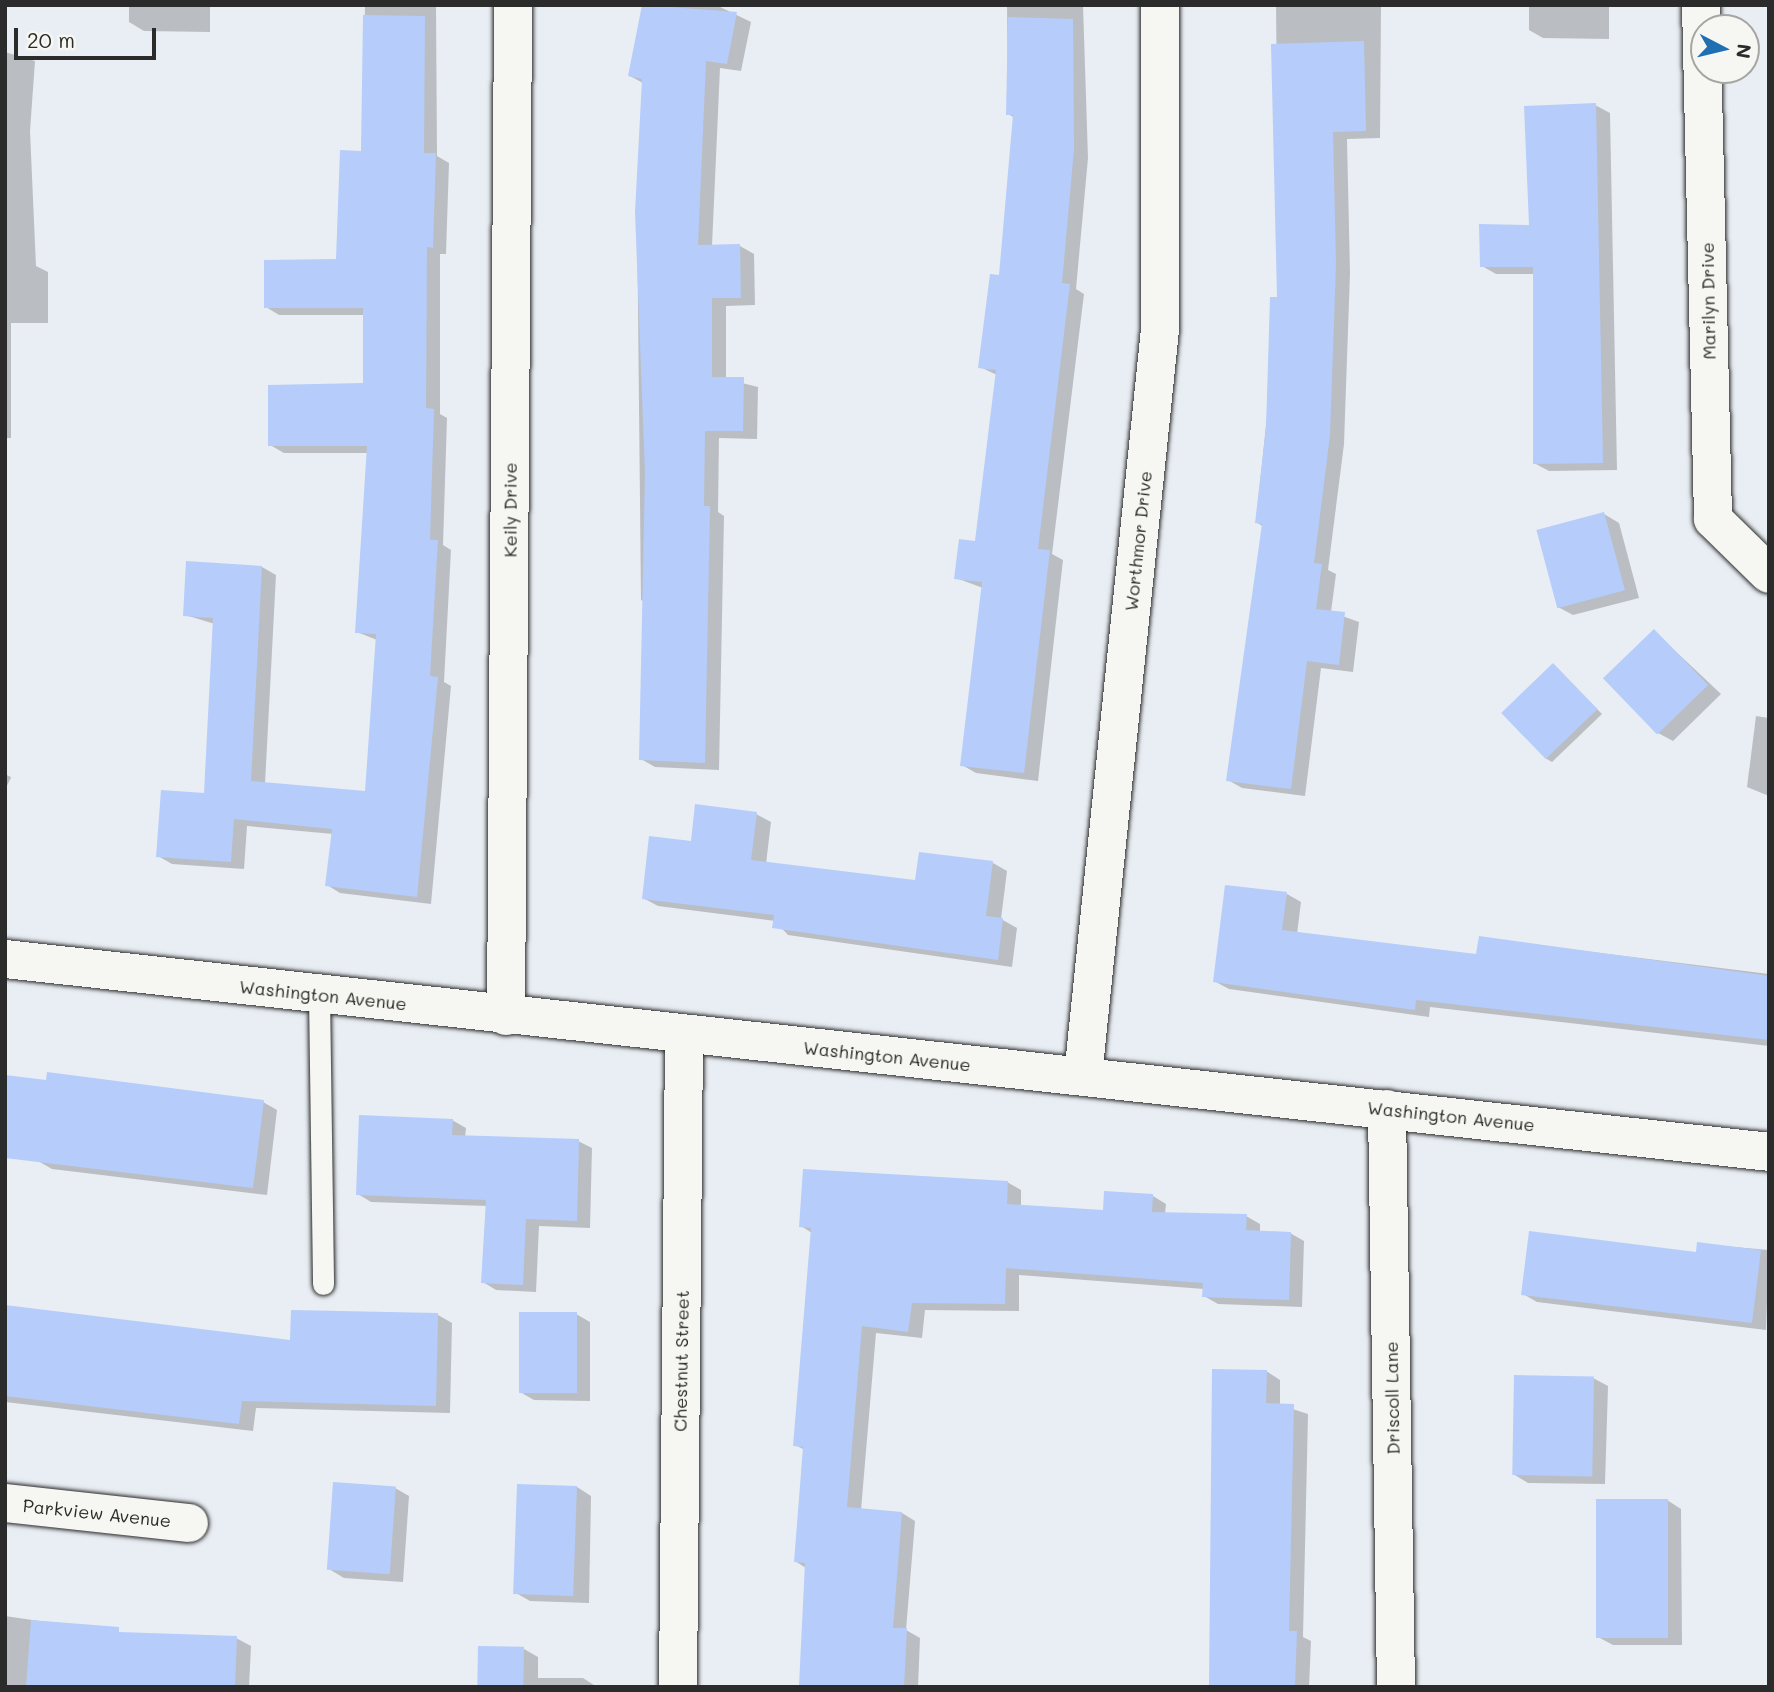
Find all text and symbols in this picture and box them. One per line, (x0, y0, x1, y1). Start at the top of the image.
scale bar (18, 14, 159, 58)
north arrow (1690, 14, 1760, 84)
text: 20 m (27, 26, 75, 53)
text: N (1731, 43, 1758, 60)
street label: Marilyn Drive (1696, 242, 1720, 360)
street label: Keily Drive (499, 463, 521, 557)
street label: Worthmor Drive (1120, 470, 1156, 612)
street label: Washington Avenue (238, 975, 408, 1015)
street label: Washington Avenue (802, 1036, 972, 1076)
street label: Washington Avenue (1366, 1096, 1536, 1136)
street label: Chestnut Street (669, 1290, 693, 1432)
street label: Driscoll Lane (1380, 1341, 1404, 1455)
street label: Parkview Avenue (22, 1494, 172, 1532)

